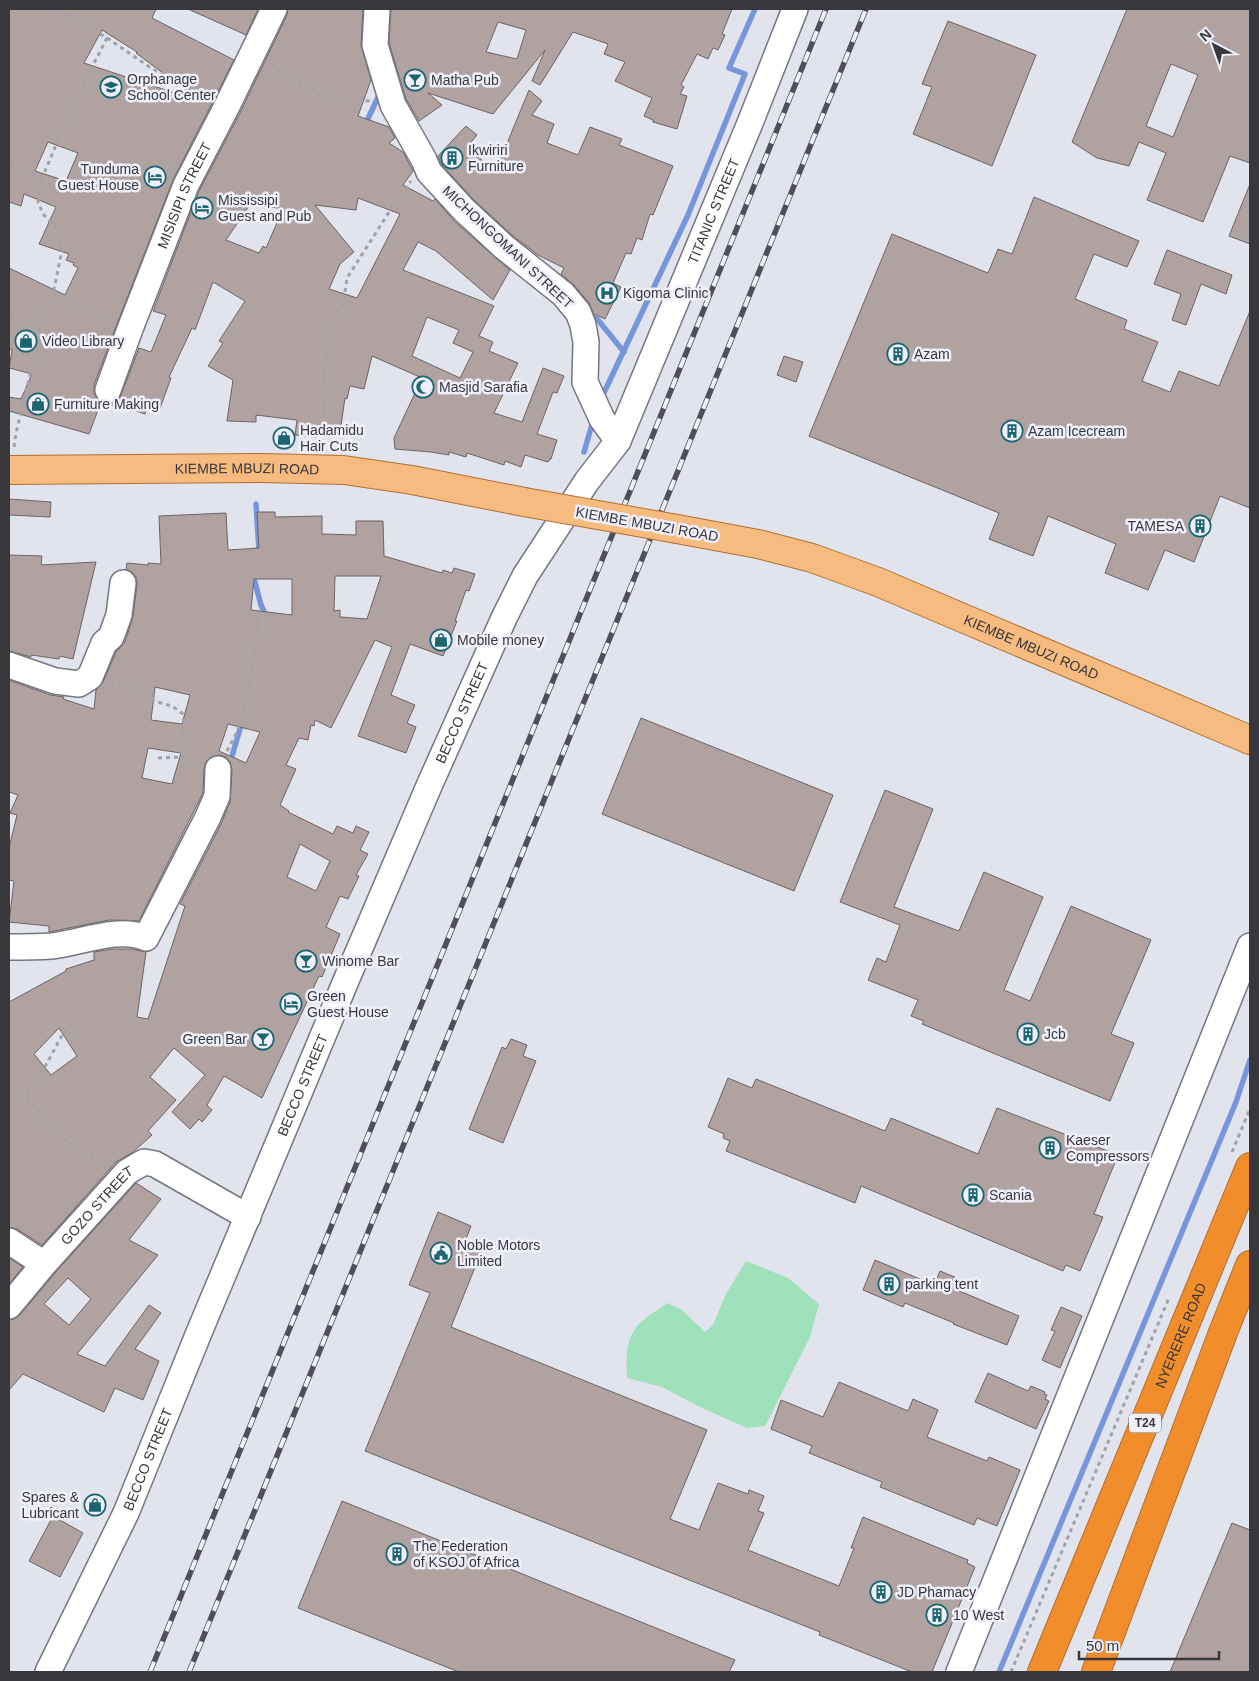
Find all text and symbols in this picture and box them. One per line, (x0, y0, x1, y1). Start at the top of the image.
north arrow (1189, 20, 1239, 70)
text: N (1196, 26, 1215, 45)
bar icon: Matha Pub (403, 68, 427, 92)
place label: Orphanage School Center (127, 71, 216, 103)
place label: Matha Pub (431, 72, 499, 88)
school or university icon: Orphanage School Center (99, 75, 123, 99)
street label: MISISIPI STREET (154, 139, 215, 251)
place label: Ikwiriri Furniture (468, 142, 524, 174)
building icon: Ikwiriri Furniture (440, 146, 464, 170)
street label: TITANIC STREET (684, 156, 743, 266)
place label: Tunduma Guest House (57, 161, 139, 193)
hotel icon: Tunduma Guest House (143, 165, 167, 189)
street label: MICHONGOMANI STREET (439, 182, 577, 312)
place label: Mississipi Guest and Pub (218, 192, 312, 224)
hotel icon: Mississipi Guest and Pub (190, 196, 214, 220)
hospital icon: Kigoma Clinic (595, 281, 619, 305)
place label: Kigoma Clinic (623, 285, 709, 301)
shop icon: Video Library (14, 329, 38, 353)
place label: Video Library (42, 333, 124, 349)
building icon: Azam (886, 342, 910, 366)
place label: Azam (914, 346, 950, 362)
mosque icon: Masjid Sarafia (411, 375, 435, 399)
place label: Masjid Sarafia (439, 379, 528, 395)
shop icon: Furniture Making (26, 392, 50, 416)
place label: Furniture Making (54, 396, 159, 412)
building icon: Azam Icecream (1000, 419, 1024, 443)
place label: Hadamidu Hair Cuts (300, 422, 364, 454)
place label: Azam Icecream (1028, 423, 1125, 439)
shop icon: Hadamidu Hair Cuts (272, 426, 296, 450)
street label: KIEMBE MBUZI ROAD (175, 460, 320, 477)
street label: KIEMBE MBUZI ROAD (574, 504, 720, 544)
building icon: TAMESA (1188, 514, 1212, 538)
place label: TAMESA (1127, 518, 1185, 534)
street label: KIEMBE MBUZI ROAD (962, 611, 1101, 683)
shop icon: Mobile money (429, 628, 453, 652)
place label: Mobile money (457, 632, 544, 648)
street label: BECCO STREET (432, 659, 491, 766)
bar icon: Winome Bar (294, 949, 318, 973)
place label: Winome Bar (322, 953, 399, 969)
place label: Green Guest House (307, 988, 389, 1020)
hotel icon: Green Guest House (279, 992, 303, 1016)
building icon: Jcb (1016, 1022, 1040, 1046)
place label: Jcb (1044, 1026, 1066, 1042)
bar icon: Green Bar (251, 1027, 275, 1051)
place label: Green Bar (182, 1031, 247, 1047)
street label: BECCO STREET (274, 1031, 331, 1138)
place label: Kaeser Compressors (1066, 1132, 1149, 1164)
building icon: Kaeser Compressors (1038, 1136, 1062, 1160)
street label: GOZO STREET (57, 1162, 136, 1248)
building icon: Scania (961, 1183, 985, 1207)
place label: Scania (989, 1187, 1032, 1203)
place label: Noble Motors Limited (457, 1237, 540, 1269)
public building icon: Noble Motors Limited (429, 1241, 453, 1265)
building icon: parking tent (877, 1272, 901, 1296)
place label: parking tent (905, 1276, 978, 1292)
street label: NYERERE ROAD (1152, 1281, 1209, 1390)
street label: BECCO STREET (120, 1405, 176, 1513)
road number: T24 (1129, 1414, 1161, 1432)
place label: Spares & Lubricant (21, 1489, 80, 1521)
shop icon: Spares & Lubricant (83, 1493, 107, 1517)
place label: The Federation of KSOJ of Africa (413, 1538, 520, 1570)
building icon: The Federation of KSOJ of Africa (385, 1542, 409, 1566)
building icon: JD Phamacy (869, 1580, 893, 1604)
place label: JD Phamacy (897, 1584, 976, 1600)
building icon: 10 West (925, 1603, 949, 1627)
place label: 10 West (953, 1607, 1004, 1623)
scale bar (1079, 1628, 1219, 1660)
text: 50 m (1086, 1637, 1119, 1654)

